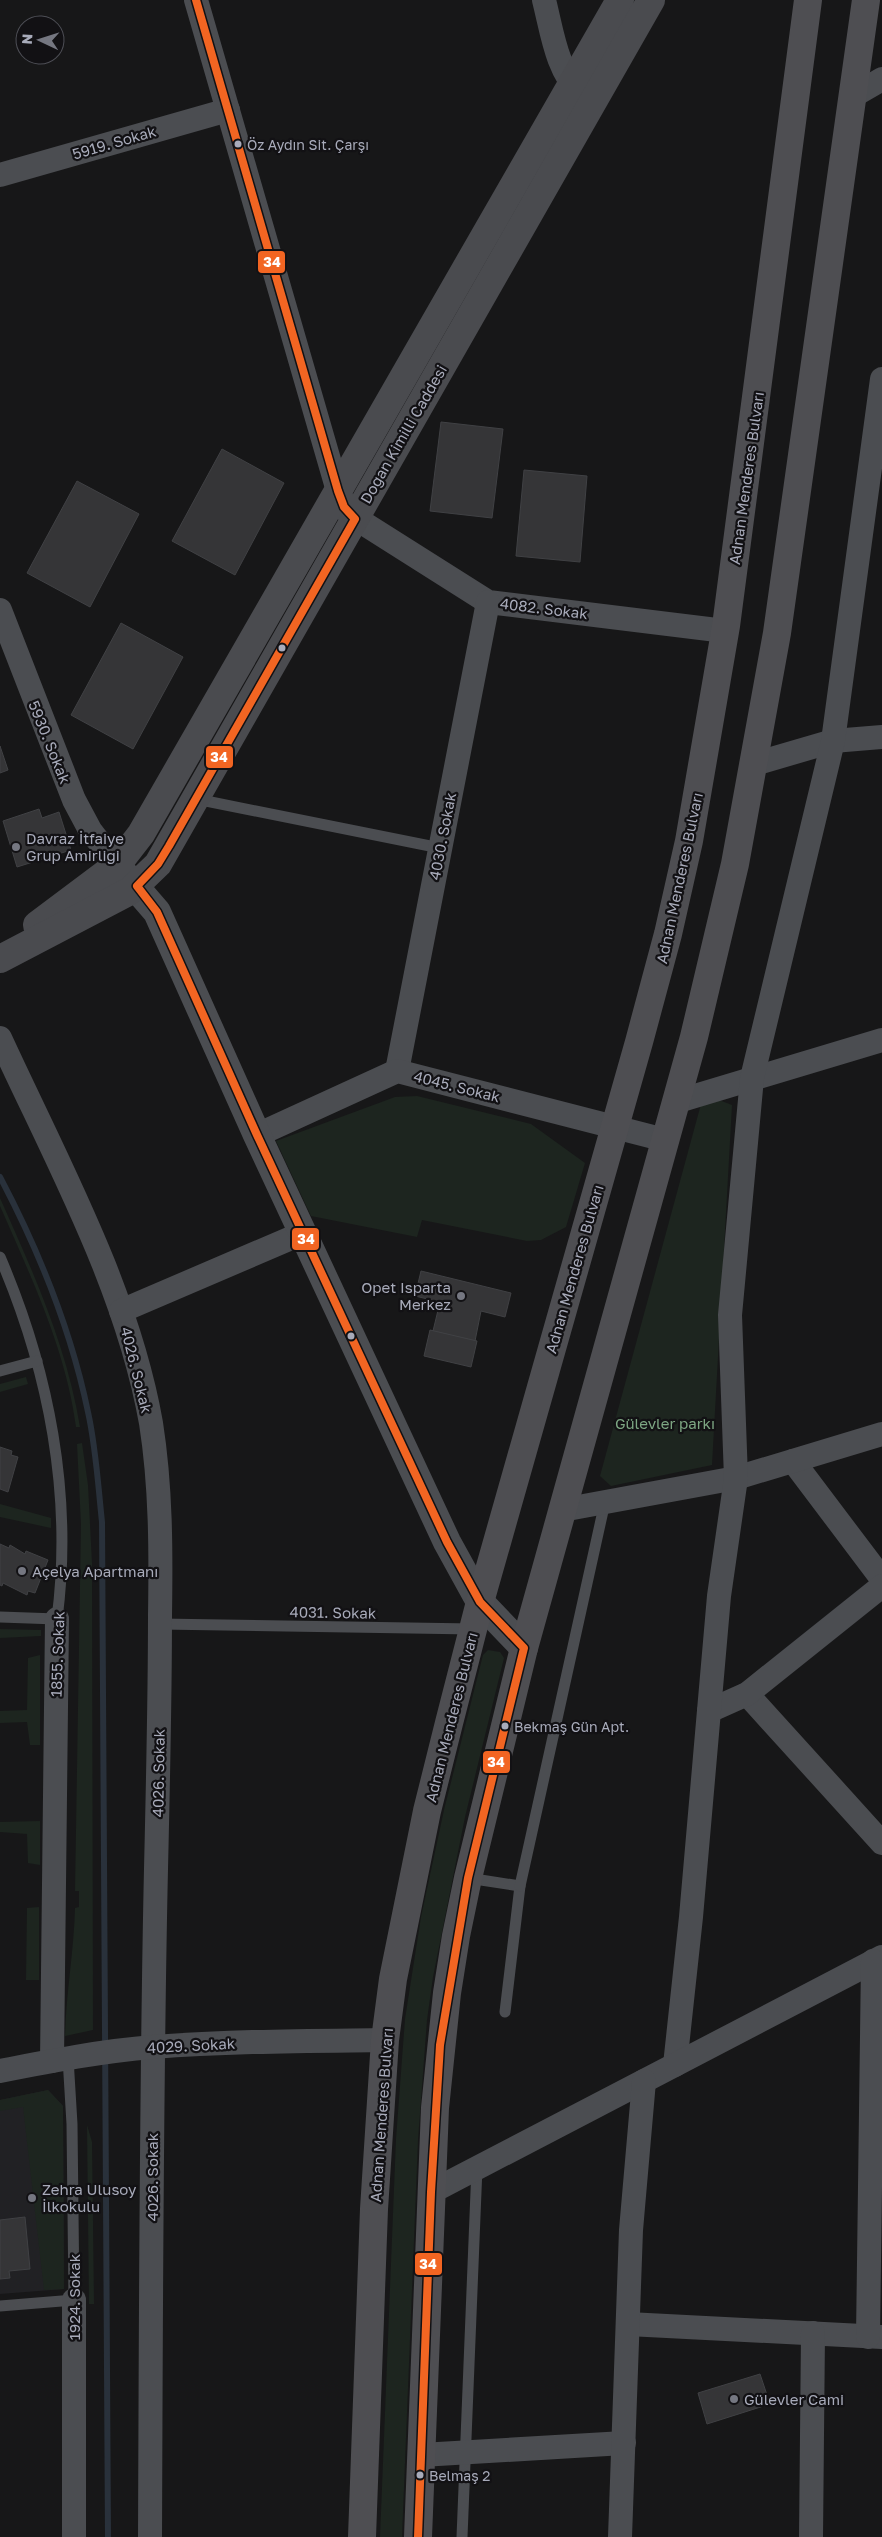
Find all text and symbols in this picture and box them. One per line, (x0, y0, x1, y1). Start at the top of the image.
north arrow (15, 15, 65, 65)
text: N (18, 33, 35, 45)
street label: 5919. Sokak (70, 121, 158, 163)
place label: Öz Aydın Sit. Çarşı (247, 136, 369, 153)
marker: Öz Aydın Sit. Çarşı (233, 139, 243, 149)
line badge: 34 (257, 250, 286, 274)
text: 34 (263, 253, 281, 270)
street label: Doğan Kimilli Caddesi (356, 362, 450, 506)
street label: Adnan Menderes Bulvarı (725, 390, 767, 566)
street label: 4082. Sokak (499, 594, 589, 622)
unlabelled marker (277, 643, 287, 653)
street label: 5930. Sokak (25, 698, 75, 787)
line badge: 34 (205, 745, 234, 769)
text: 34 (210, 748, 228, 765)
street label: 4030. Sokak (425, 790, 459, 881)
street label: Adnan Menderes Bulvarı (652, 791, 706, 965)
place label: Davraz İtfaiye Grup Amirliği (26, 829, 124, 864)
marker: Davraz İtfaiye Grup Amirliği (10, 841, 22, 853)
street label: 4045. Sokak (412, 1067, 503, 1106)
street label: Adnan Menderes Bulvarı (541, 1183, 607, 1355)
line badge: 34 (291, 1227, 320, 1251)
text: 34 (297, 1230, 315, 1247)
place label: Opet Isparta Merkez (361, 1278, 451, 1313)
marker: Opet Isparta Merkez (455, 1290, 467, 1302)
street label: 4026. Sokak (118, 1325, 157, 1416)
unlabelled marker (346, 1331, 356, 1341)
park label: Gülevler parkı (615, 1414, 715, 1432)
place label: Açelya Apartmanı (32, 1562, 158, 1580)
marker: Açelya Apartmanı (16, 1565, 28, 1577)
street label: 4031. Sokak (290, 1602, 377, 1622)
street label: 1855. Sokak (47, 1610, 68, 1697)
street label: Adnan Menderes Bulvarı (421, 1630, 481, 1804)
place label: Bekmaş Gün Apt. (514, 1718, 629, 1735)
marker: Bekmaş Gün Apt. (500, 1721, 510, 1731)
street label: 4026. Sokak (148, 1728, 168, 1817)
line badge: 34 (482, 1750, 511, 1774)
text: 34 (487, 1753, 505, 1770)
street label: Adnan Menderes Bulvarı (366, 2027, 396, 2203)
street label: 4029. Sokak (146, 2034, 236, 2056)
street label: 4026. Sokak (143, 2132, 161, 2221)
place label: Zehra Ulusoy İlkokulu (42, 2180, 137, 2215)
marker: Zehra Ulusoy İlkokulu (26, 2192, 38, 2204)
line badge: 34 (414, 2252, 443, 2276)
street label: 1924. Sokak (65, 2253, 83, 2340)
text: 34 (419, 2255, 437, 2272)
place label: Gülevler Cami (744, 2390, 844, 2408)
marker: Gülevler Cami (728, 2393, 740, 2405)
place label: Belmaş 2 (429, 2467, 490, 2484)
marker: Belmaş 2 (415, 2470, 425, 2480)

